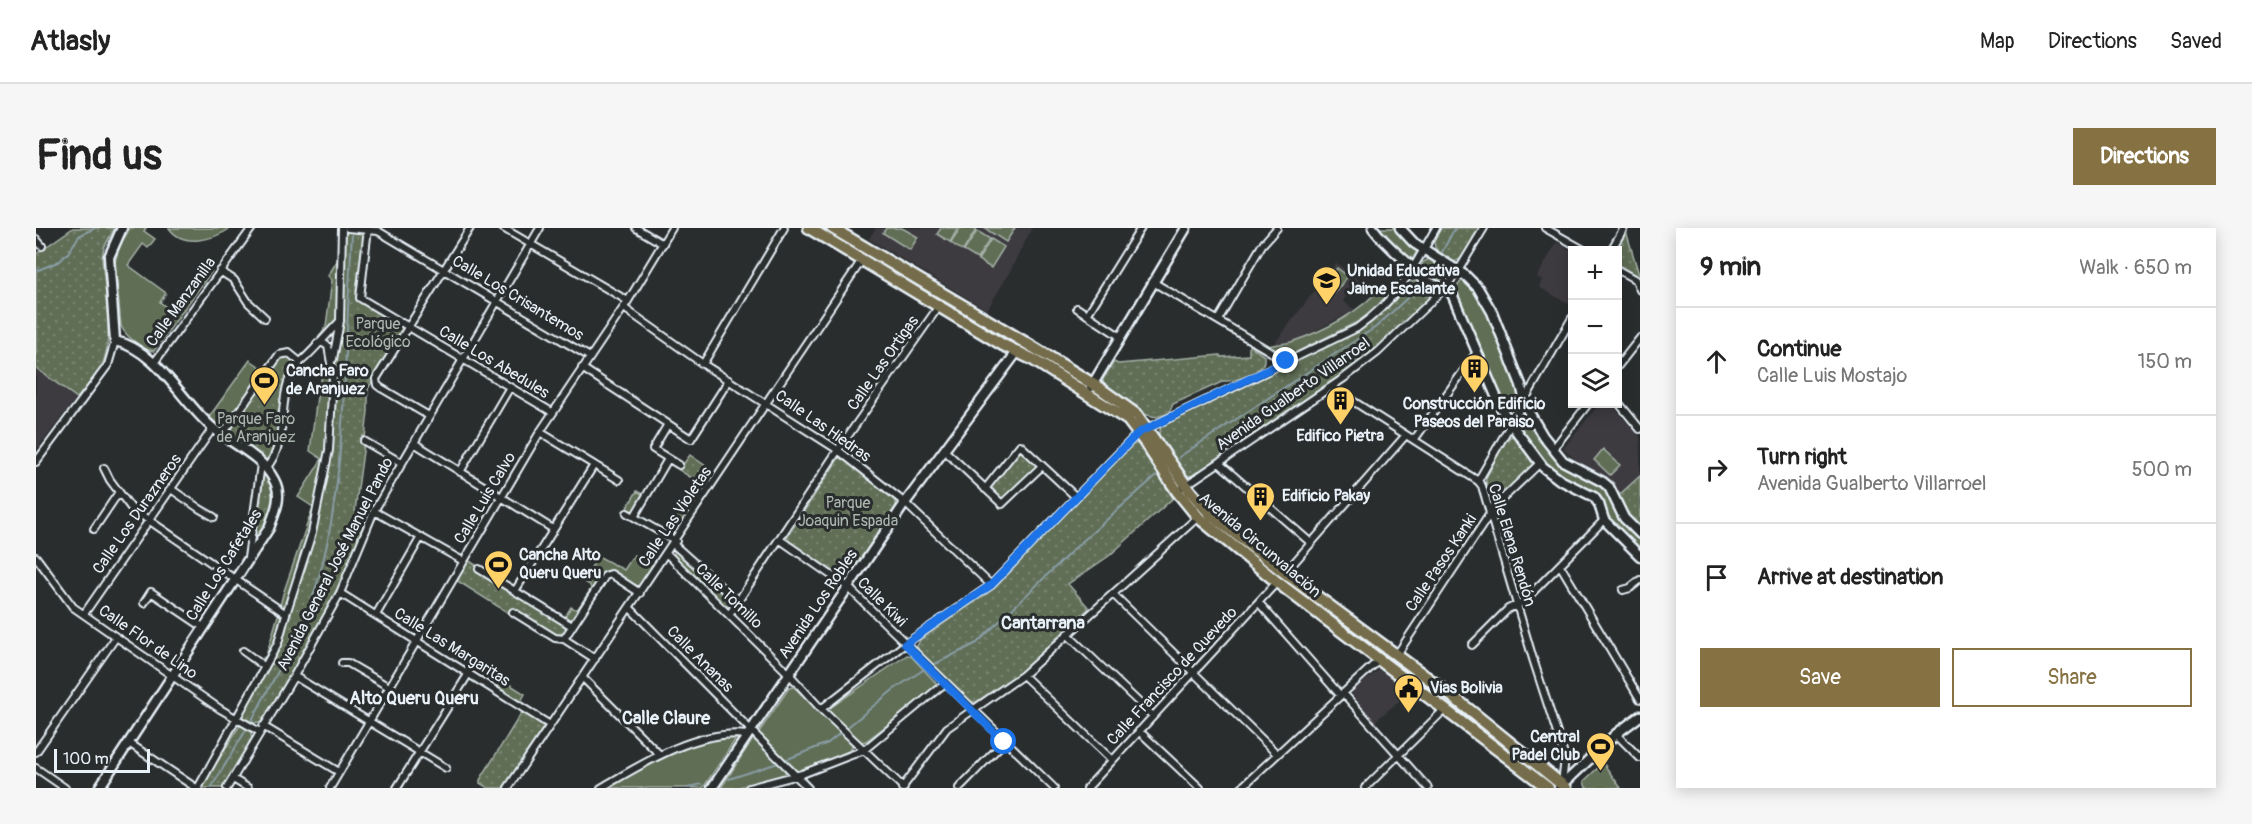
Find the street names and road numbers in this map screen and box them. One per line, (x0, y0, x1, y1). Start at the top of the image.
street label: Calle Los Crisantemos (449, 251, 587, 345)
street label: Calle Manzanilla (142, 253, 220, 351)
street label: Calle Las Ortigas (843, 312, 923, 414)
street label: Calle Los Abedules (435, 321, 553, 403)
street label: Avenida Gualberto Villarroel (1212, 333, 1374, 455)
street label: Calle Las Hiedras (771, 386, 875, 466)
street label: Calle Luis Calvo (450, 448, 520, 548)
street label: Calle Los Durazneros (88, 450, 186, 578)
street label: Avenida General José Manuel Pando (272, 454, 398, 674)
street label: Calle Las Violetas (634, 463, 716, 571)
street label: Calle Elena Rendón (1484, 481, 1540, 609)
street label: Avenida Circunvalación (1195, 488, 1325, 602)
street label: Calle Los Cafetales (182, 505, 266, 625)
street label: Calle Pasos Kanki (1401, 510, 1481, 616)
street label: Avenida Los Robles (774, 545, 862, 663)
street label: Calle Tomillo (691, 559, 767, 633)
street label: Calle Kiwi (853, 573, 911, 631)
street label: Calle Flor de Lino (95, 600, 202, 684)
street label: Calle Francisco de Quevedo (1103, 602, 1242, 749)
street label: Calle Las Margaritas (390, 603, 514, 691)
street label: Calle Ananas (662, 621, 738, 697)

